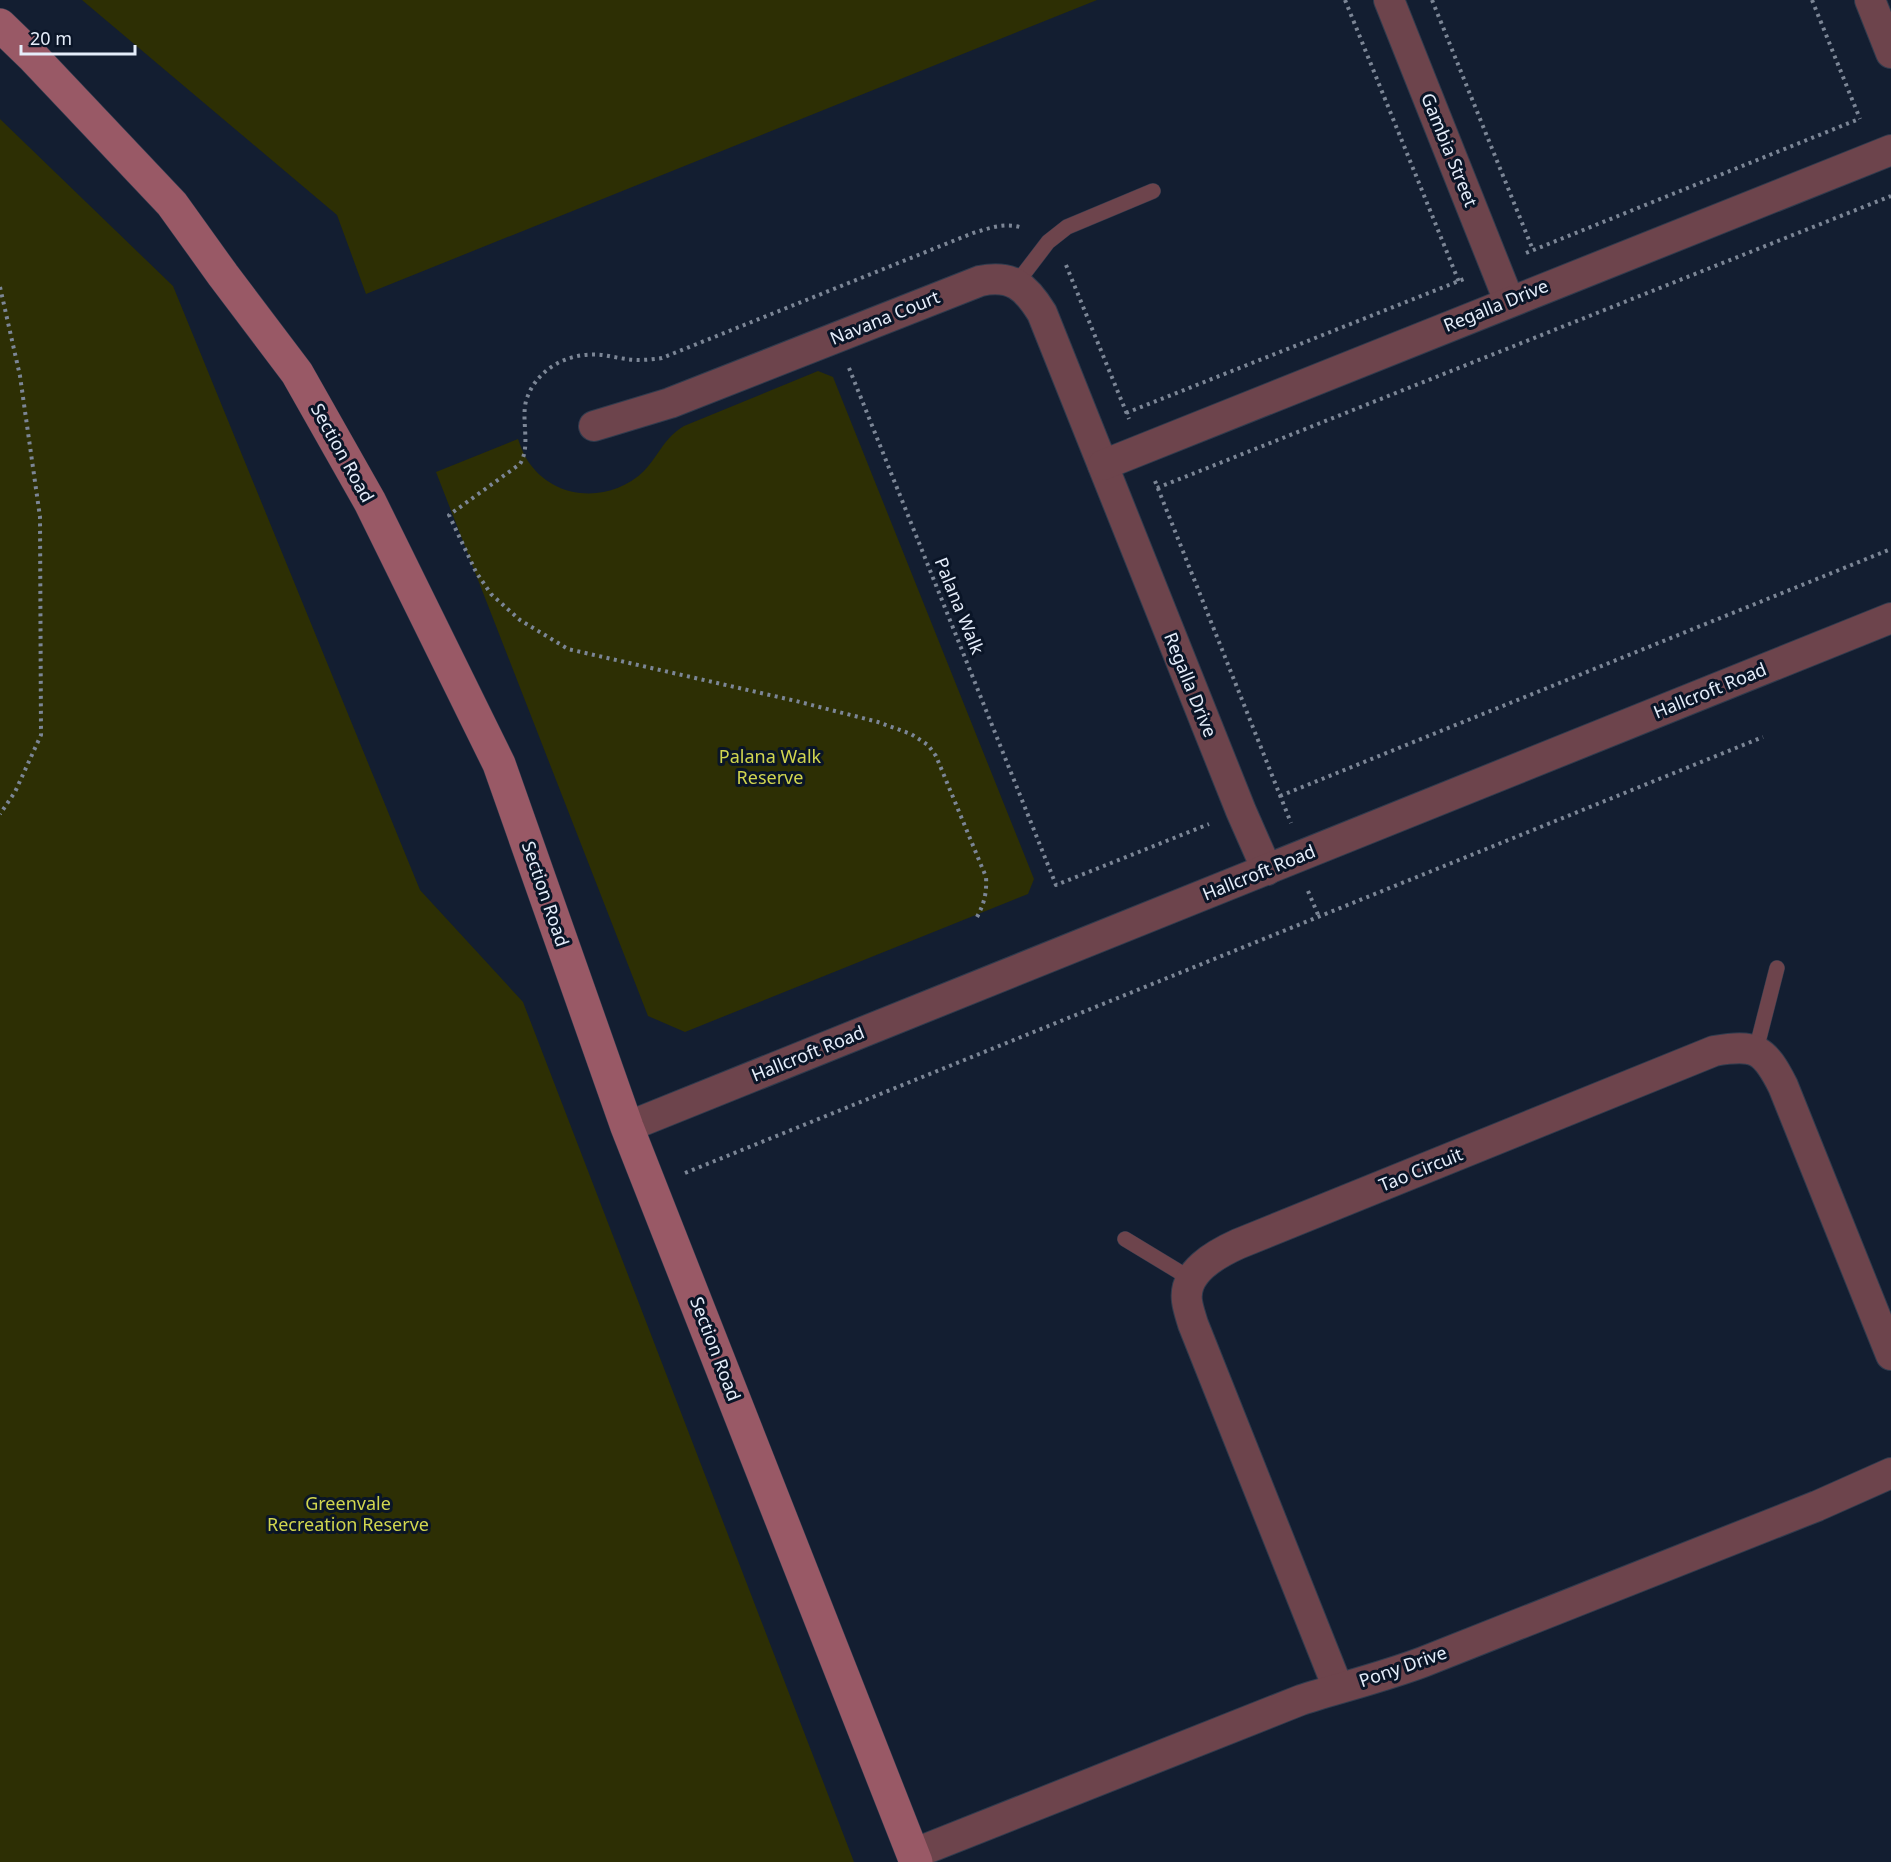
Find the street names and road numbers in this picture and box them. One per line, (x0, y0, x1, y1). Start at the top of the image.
street label: Gambia Street (1416, 89, 1484, 211)
street label: Regalla Drive (1440, 273, 1552, 337)
street label: Navana Court (826, 284, 943, 350)
street label: Section Road (306, 399, 380, 506)
street label: Palana Walk (930, 554, 990, 658)
street label: Regalla Drive (1159, 629, 1223, 741)
street label: Hallcroft Road (1650, 656, 1770, 724)
street label: Section Road (517, 838, 575, 949)
street label: Hallcroft Road (1199, 838, 1319, 906)
street label: Hallcroft Road (748, 1019, 868, 1087)
street label: Tao Circuit (1375, 1141, 1466, 1197)
street label: Section Road (685, 1293, 747, 1404)
street label: Pony Drive (1356, 1640, 1450, 1692)

